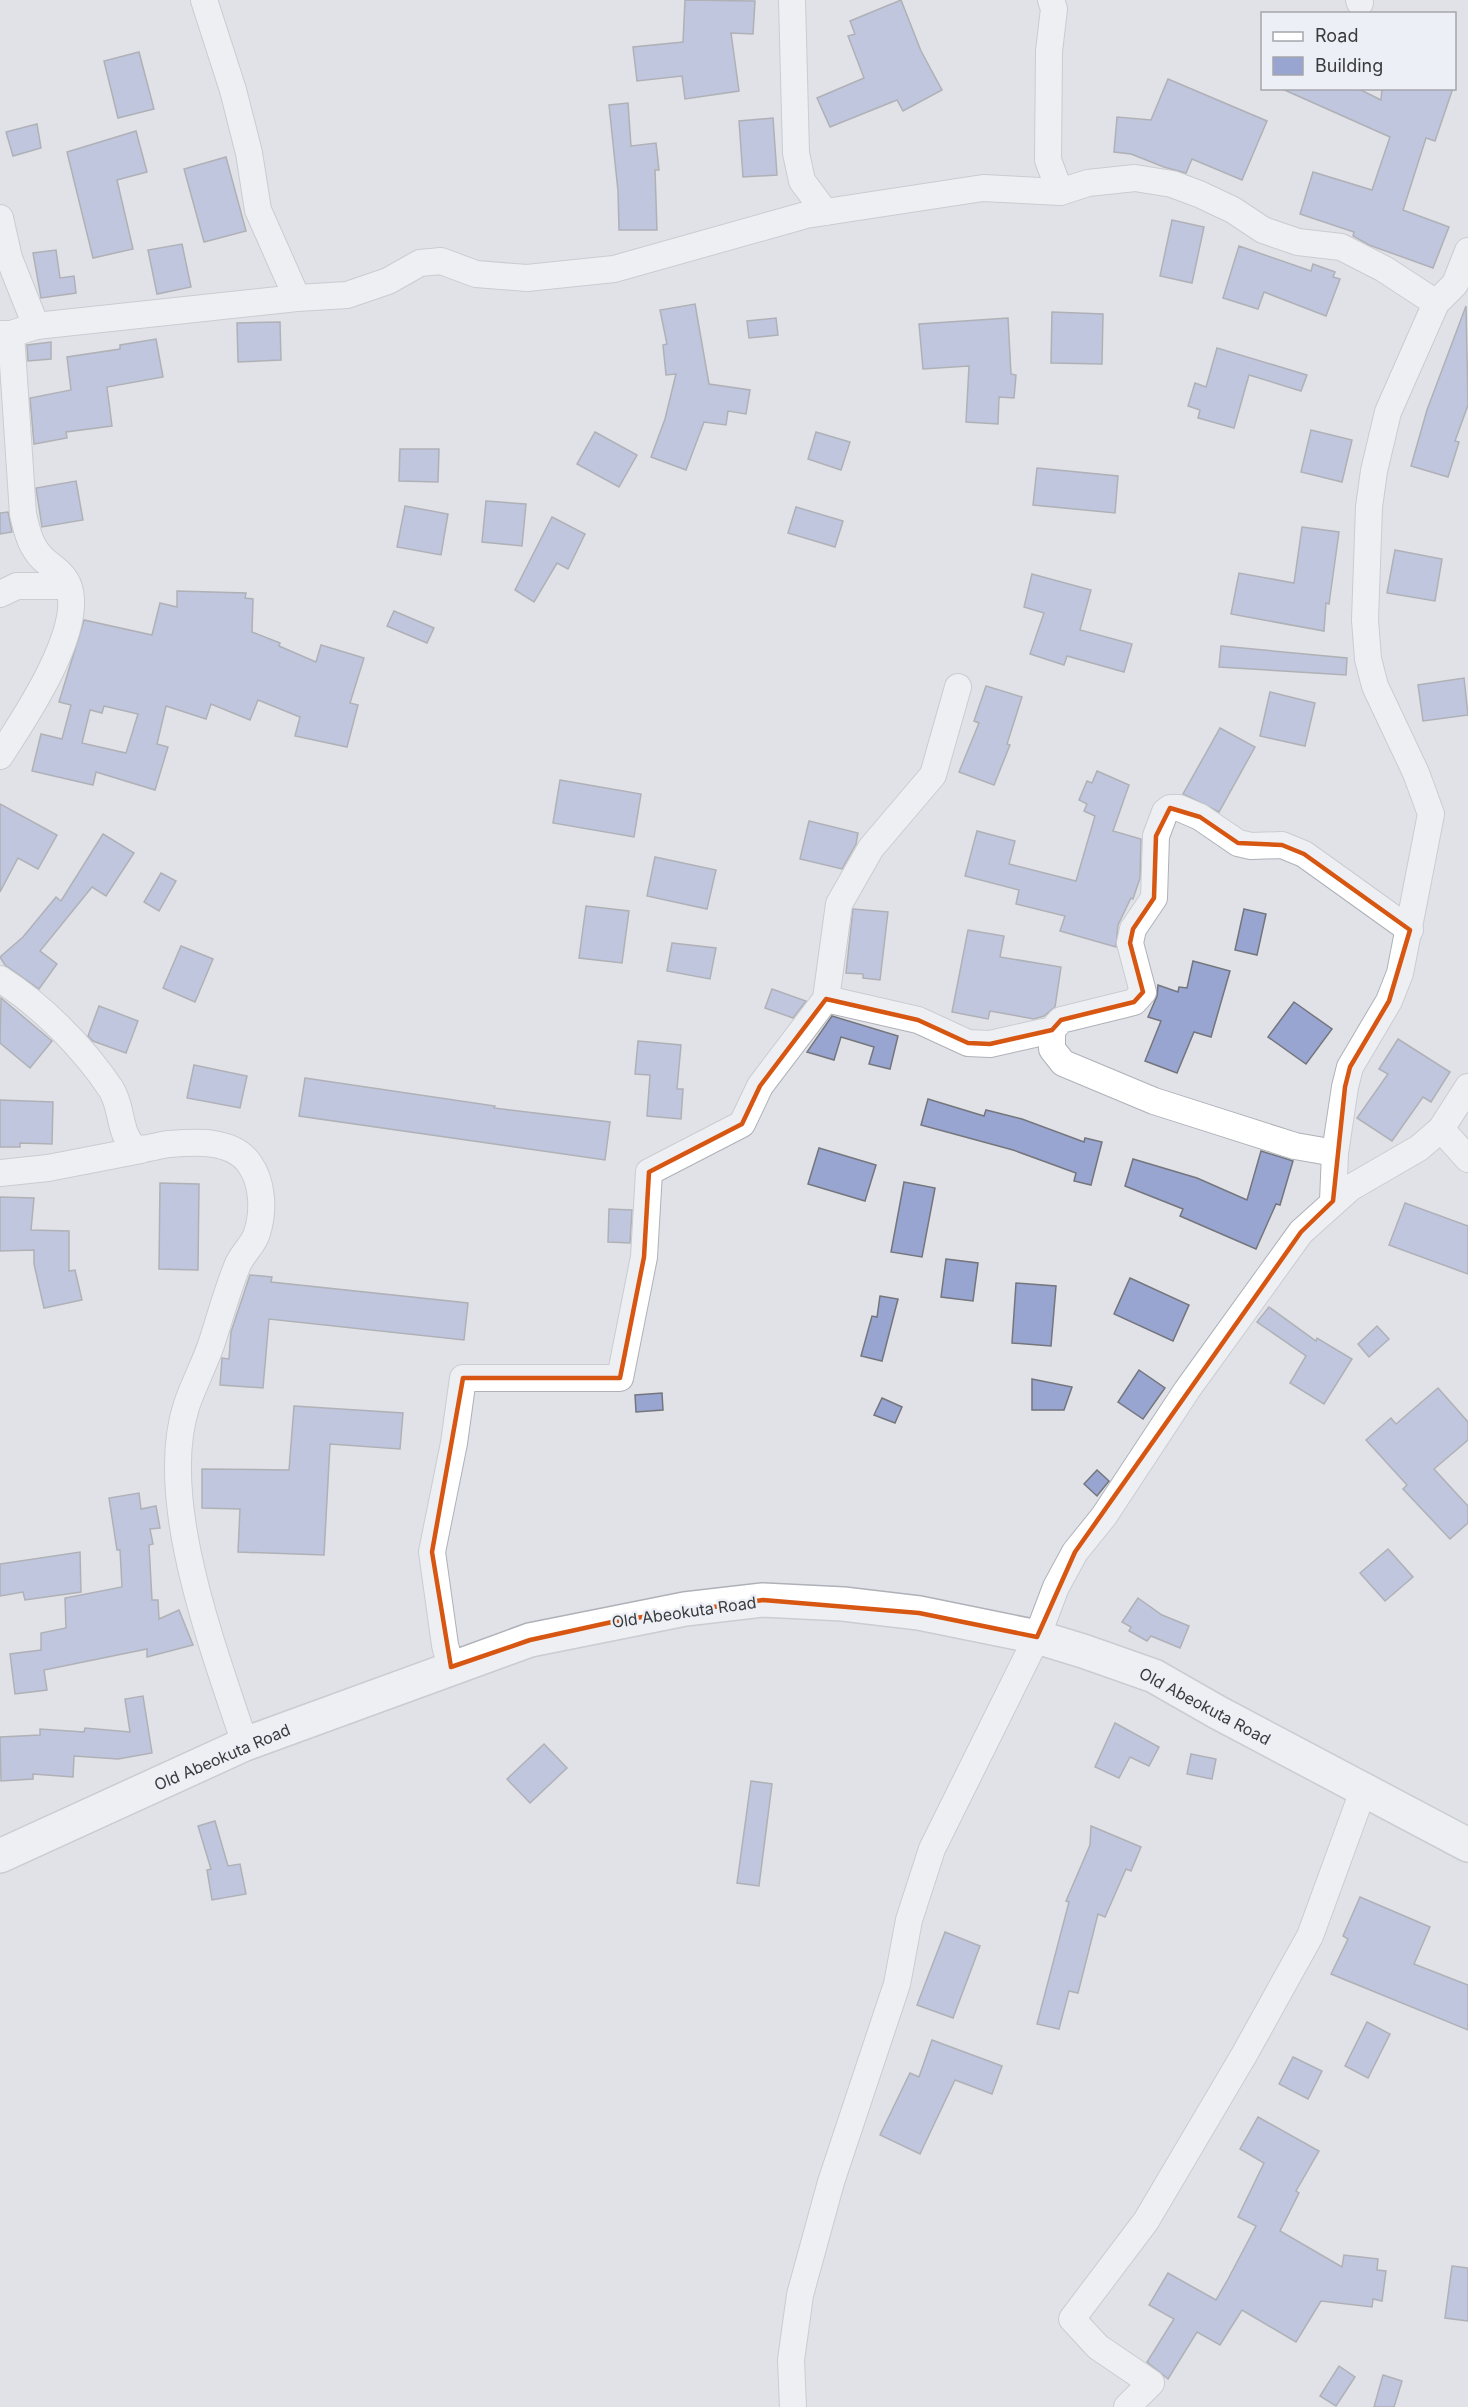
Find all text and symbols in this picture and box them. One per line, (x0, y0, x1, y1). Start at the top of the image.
legend (1261, 12, 1456, 90)
text: Road (1315, 25, 1358, 46)
text: Building (1315, 55, 1383, 76)
street label: Old Abeokuta Road (610, 1592, 758, 1632)
street label: Old Abeokuta Road (1136, 1663, 1274, 1749)
street label: Old Abeokuta Road (151, 1719, 293, 1795)

